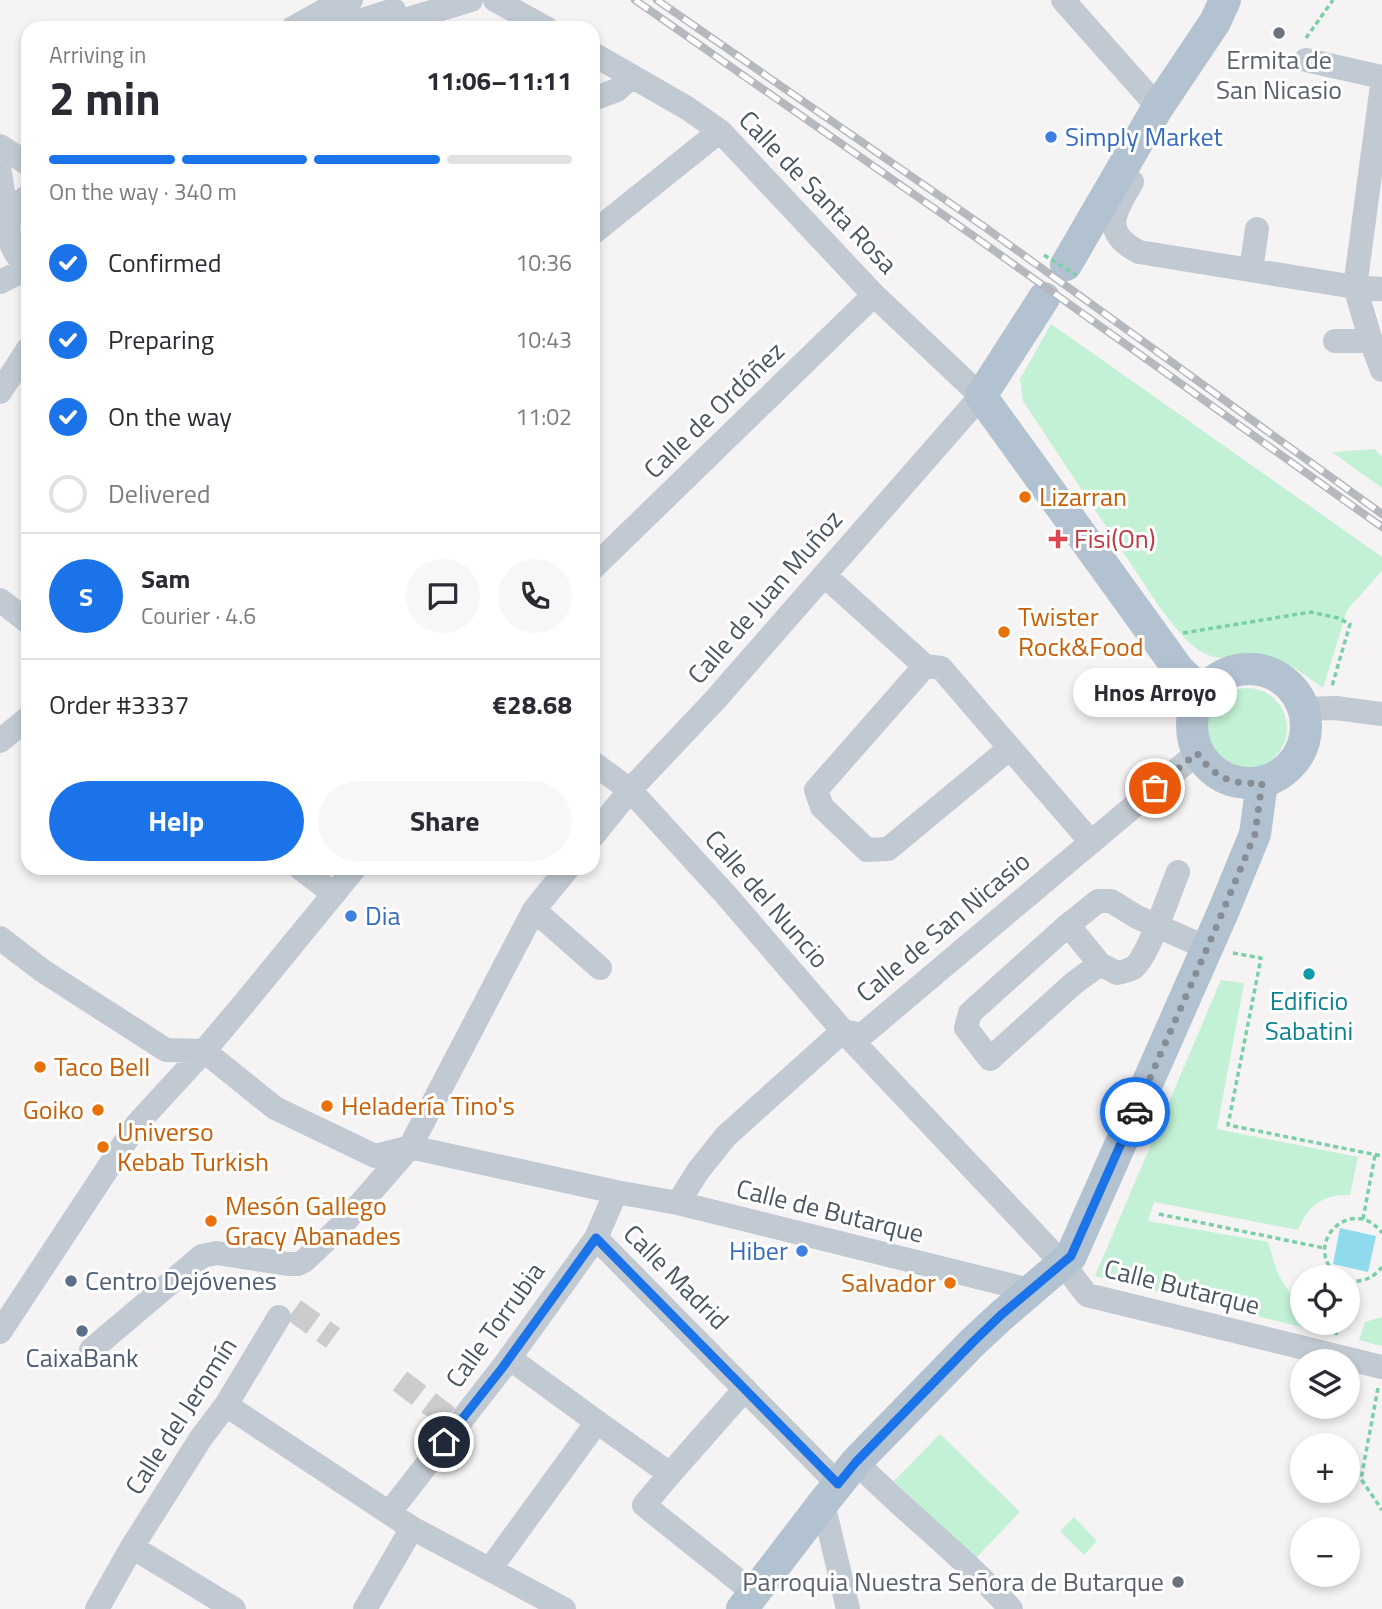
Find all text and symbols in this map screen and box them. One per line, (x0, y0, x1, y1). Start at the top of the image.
marker: Ermita de San Nicasio (1271, 25, 1287, 41)
text: Arriving in (49, 37, 146, 72)
place label: Ermita de San Nicasio (1216, 40, 1342, 109)
text: 11:06–11:11 (426, 61, 572, 100)
text: 2 min (49, 63, 161, 133)
street label: Calle de Santa Rosa (730, 101, 907, 282)
place label: Simply Market (1065, 117, 1223, 156)
marker: Simply Market (1043, 129, 1059, 145)
text: On the way · 340 m (49, 174, 237, 209)
text: Confirmed (108, 243, 222, 282)
icon: check (49, 244, 87, 282)
text: 10:36 (515, 245, 572, 280)
text: Preparing (108, 320, 214, 359)
icon: check (49, 321, 87, 359)
text: 10:43 (515, 322, 572, 357)
street label: Calle de Ordóñez (634, 332, 793, 487)
text: On the way (108, 397, 232, 436)
icon: check (49, 398, 87, 436)
text: 11:02 (515, 399, 572, 434)
text: Delivered (108, 474, 211, 513)
place label: Lizarran (1039, 477, 1127, 516)
marker: Lizarran (1017, 489, 1033, 505)
street label: Calle de Juan Muñoz (678, 501, 851, 692)
place label: Fisi(On) (1074, 519, 1156, 558)
marker: Fisi(On) (1048, 529, 1068, 549)
text: Sam (141, 559, 190, 598)
button: chat (406, 559, 480, 633)
button: phone (498, 559, 572, 633)
text: S (79, 577, 93, 616)
place label: Twister Rock&Food (1018, 597, 1144, 666)
text: Courier · 4.6 (141, 598, 256, 633)
marker: Twister Rock&Food (996, 624, 1012, 640)
callout: Hnos Arroyo (1073, 669, 1237, 718)
text: Hnos Arroyo (1094, 675, 1216, 710)
text: Order #3337 (49, 685, 189, 724)
text: €28.68 (493, 685, 572, 724)
pin (1125, 758, 1185, 818)
icon: bag (1136, 769, 1174, 807)
button: Help (49, 781, 304, 861)
button: Share (318, 781, 572, 861)
street label: Calle del Nuncio (696, 821, 839, 977)
street label: Calle de San Nicasio (847, 842, 1038, 1011)
place label: Dia (365, 896, 401, 935)
marker: Dia (343, 908, 359, 924)
marker: Edificio Sabatini (1301, 966, 1317, 982)
place label: Edificio Sabatini (1265, 981, 1353, 1050)
place label: Taco Bell (54, 1047, 150, 1086)
marker: Taco Bell (32, 1059, 48, 1075)
courier (1100, 1077, 1170, 1147)
place label: Heladería Tino's (341, 1086, 515, 1125)
place label: Goiko (23, 1090, 84, 1129)
icon: car (1116, 1093, 1154, 1131)
marker: Heladería Tino's (319, 1098, 335, 1114)
marker: Goiko (90, 1102, 106, 1118)
place label: Universo Kebab Turkish (117, 1112, 269, 1181)
marker: Universo Kebab Turkish (95, 1139, 111, 1155)
street label: Calle de Butarque (732, 1168, 928, 1253)
place label: Mesón Gallego Gracy Abanades (225, 1186, 401, 1255)
marker: Mesón Gallego Gracy Abanades (203, 1213, 219, 1229)
street label: Calle Madrid (615, 1215, 738, 1338)
place label: Hiber (729, 1231, 788, 1270)
marker: Hiber (794, 1243, 810, 1259)
street label: Calle Butarque (1100, 1248, 1264, 1325)
street label: Calle Torrubia (436, 1254, 554, 1396)
place label: Centro Dejóvenes (85, 1261, 277, 1300)
place label: Salvador (841, 1263, 936, 1302)
map controls (1290, 1265, 1360, 1587)
button: locate (1290, 1265, 1360, 1335)
marker: Centro Dejóvenes (63, 1273, 79, 1289)
marker: Salvador (942, 1275, 958, 1291)
marker: CaixaBank (74, 1323, 90, 1339)
street label: Calle del Jeromín (115, 1329, 246, 1502)
place label: CaixaBank (26, 1338, 139, 1377)
button: layers (1290, 1349, 1360, 1419)
pin (414, 1412, 474, 1472)
icon: home (425, 1423, 463, 1461)
button: + (1290, 1433, 1360, 1503)
button: − (1290, 1517, 1360, 1587)
place label: Parroquia Nuestra Señora de Butarque (742, 1562, 1164, 1601)
marker: Parroquia Nuestra Señora de Butarque (1170, 1574, 1186, 1590)

